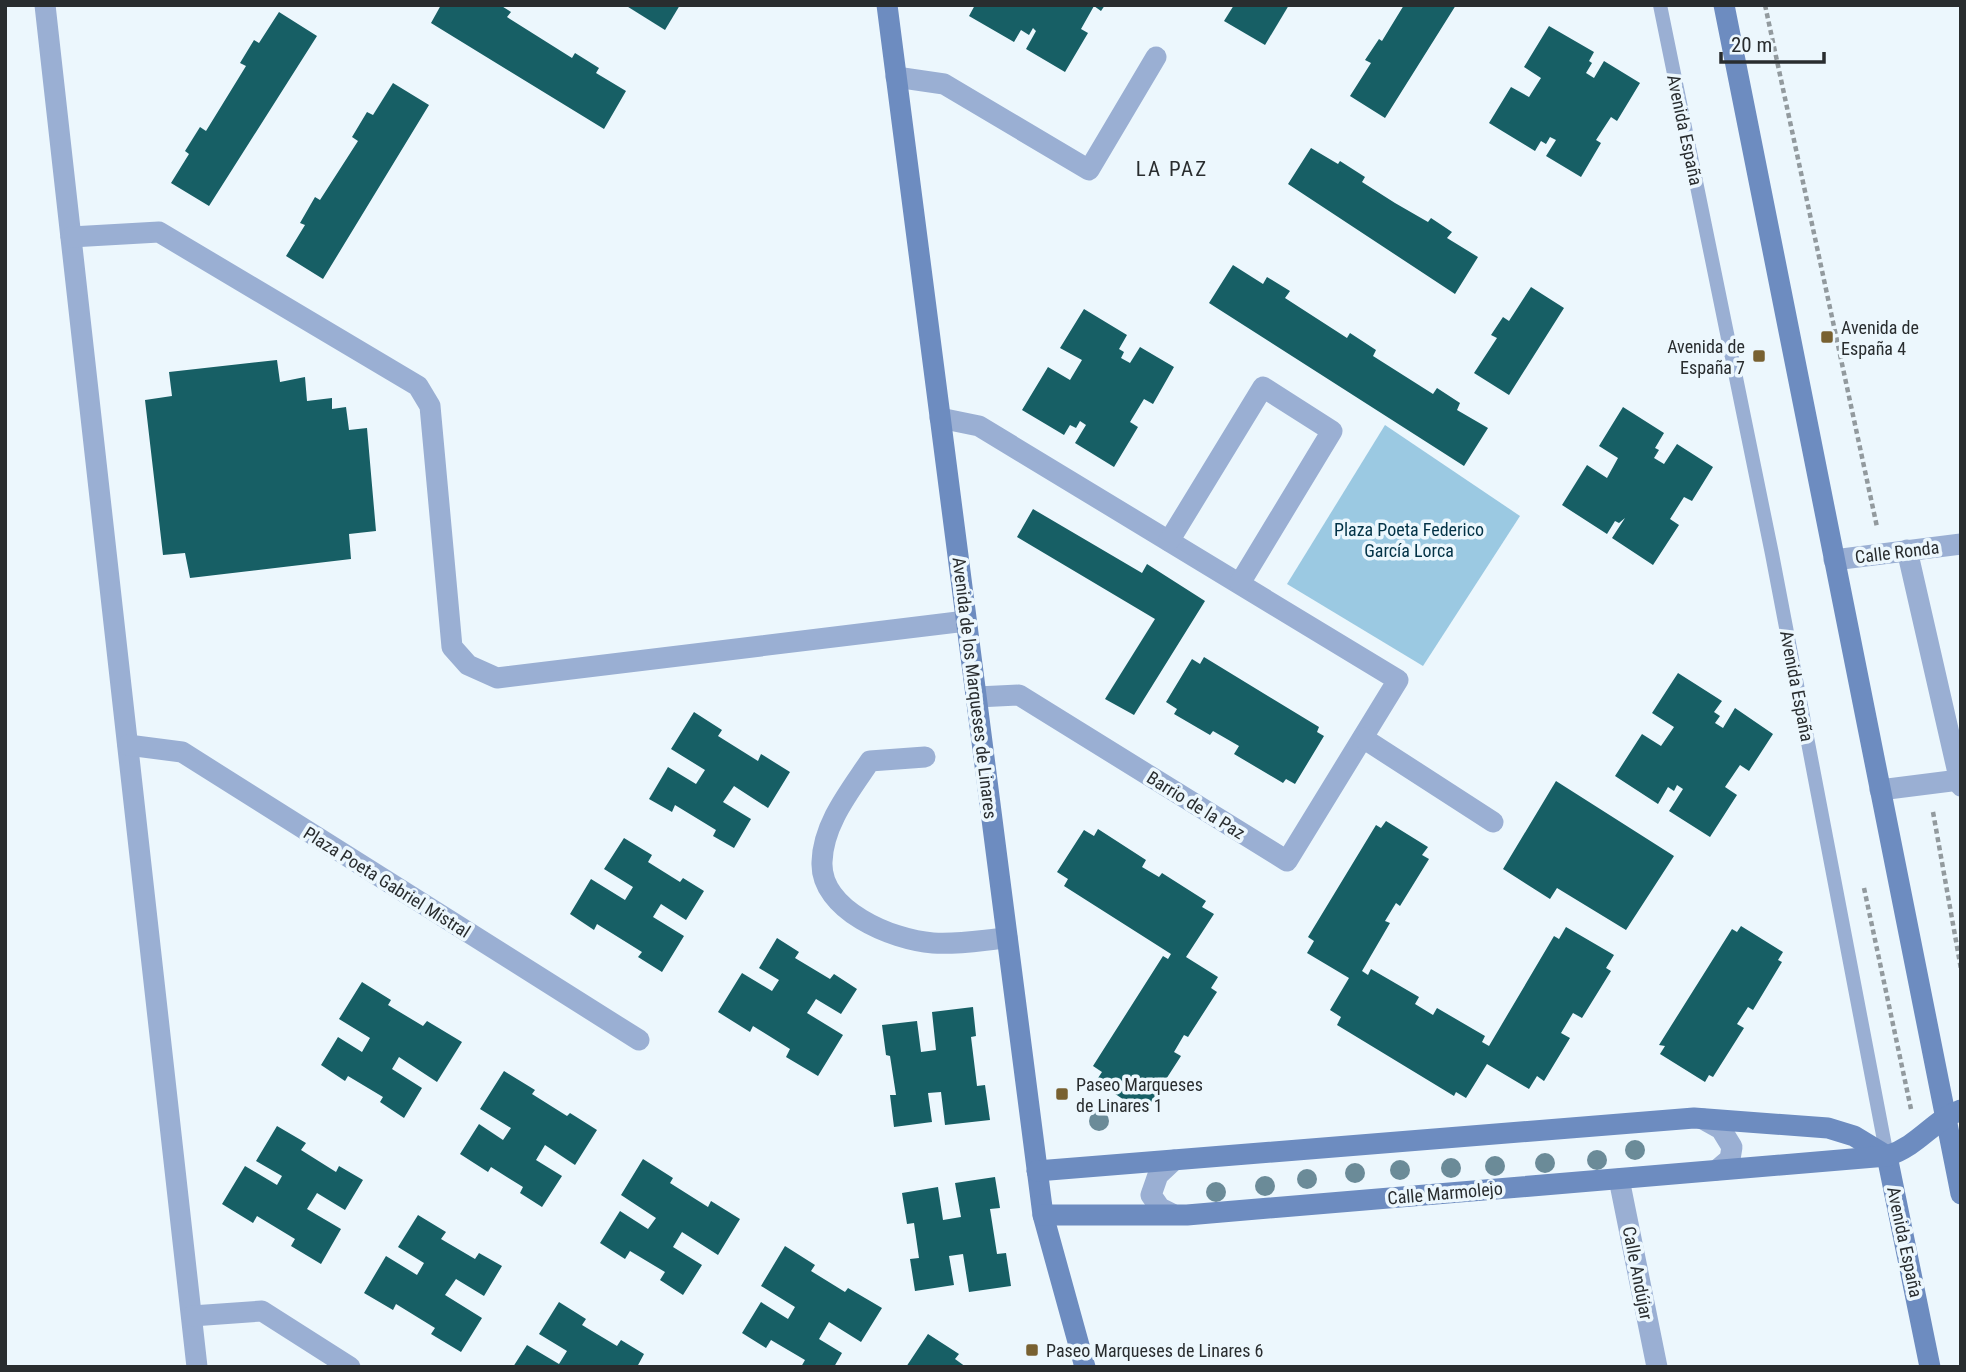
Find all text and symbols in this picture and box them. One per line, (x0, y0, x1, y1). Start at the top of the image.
scale bar (1721, 21, 1824, 65)
text: 20 m (1731, 33, 1772, 57)
street label: Avenida España (1663, 73, 1707, 187)
district label: LA PAZ (1136, 157, 1208, 181)
place label: Avenida de España 4 (1841, 317, 1919, 359)
marker: Avenida de España 4 (1819, 329, 1835, 345)
place label: Avenida de España 7 (1667, 336, 1745, 378)
marker: Avenida de España 7 (1751, 348, 1767, 364)
park label: Plaza Poeta Federico García Lorca (1334, 519, 1484, 561)
street label: Calle Ronda (1854, 536, 1940, 568)
street label: Avenida de los Marqueses de Linares (949, 556, 1001, 820)
street label: Avenida España (1776, 629, 1818, 743)
street label: Barrio de la Paz (1143, 767, 1249, 843)
street label: Plaza Poeta Gabriel Mistral (300, 822, 474, 942)
place label: Paseo Marqueses de Linares 1 (1076, 1074, 1203, 1116)
marker: Paseo Marqueses de Linares 1 (1054, 1086, 1070, 1102)
street label: Calle Marmolejo (1387, 1178, 1503, 1208)
street label: Avenida España (1883, 1185, 1927, 1299)
street label: Calle Andújar (1619, 1225, 1657, 1322)
place label: Paseo Marqueses de Linares 6 (1046, 1340, 1264, 1361)
marker: Paseo Marqueses de Linares 6 (1024, 1342, 1040, 1358)

